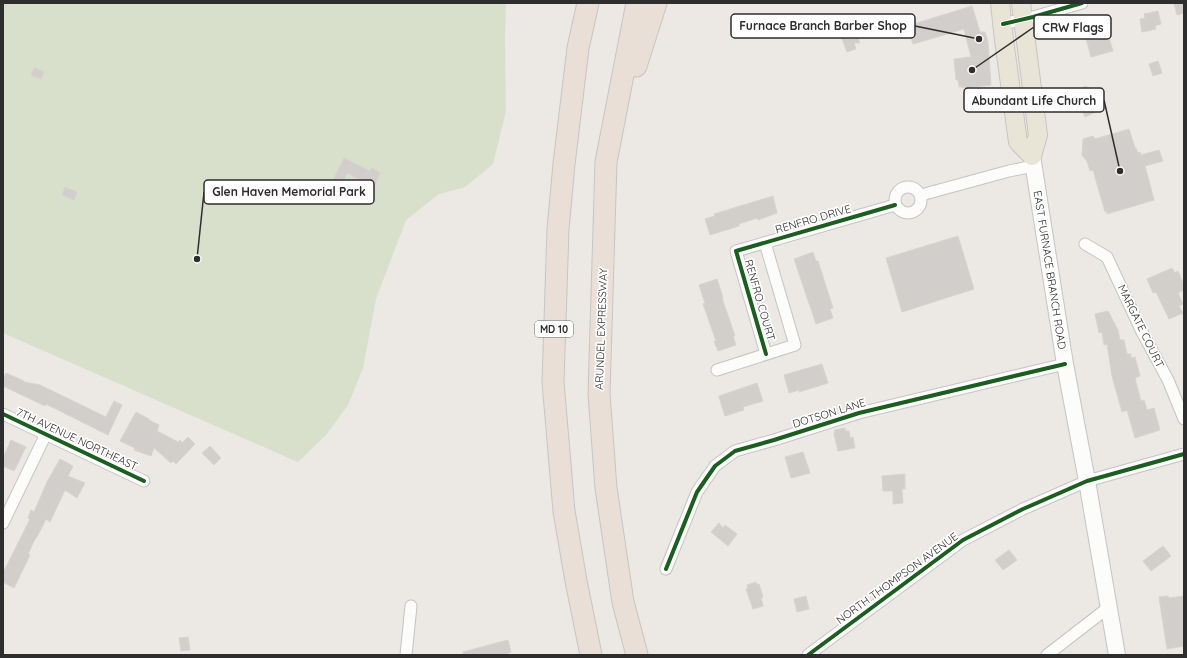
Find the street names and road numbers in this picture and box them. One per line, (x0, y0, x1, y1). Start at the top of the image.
street label: EAST FURNACE BRANCH ROAD (1031, 190, 1069, 350)
street label: RENFRO DRIVE (774, 202, 852, 236)
street label: RENFRO COURT (742, 258, 778, 343)
street label: ARUNDEL EXPRESSWAY (592, 268, 610, 390)
street label: MARGATE COURT (1115, 282, 1167, 370)
road number: MD 10 (535, 321, 573, 337)
street label: DOTSON LANE (791, 395, 867, 431)
street label: 7TH AVENUE NORTHEAST (14, 405, 140, 473)
street label: NORTH THOMPSON AVENUE (833, 529, 961, 627)

